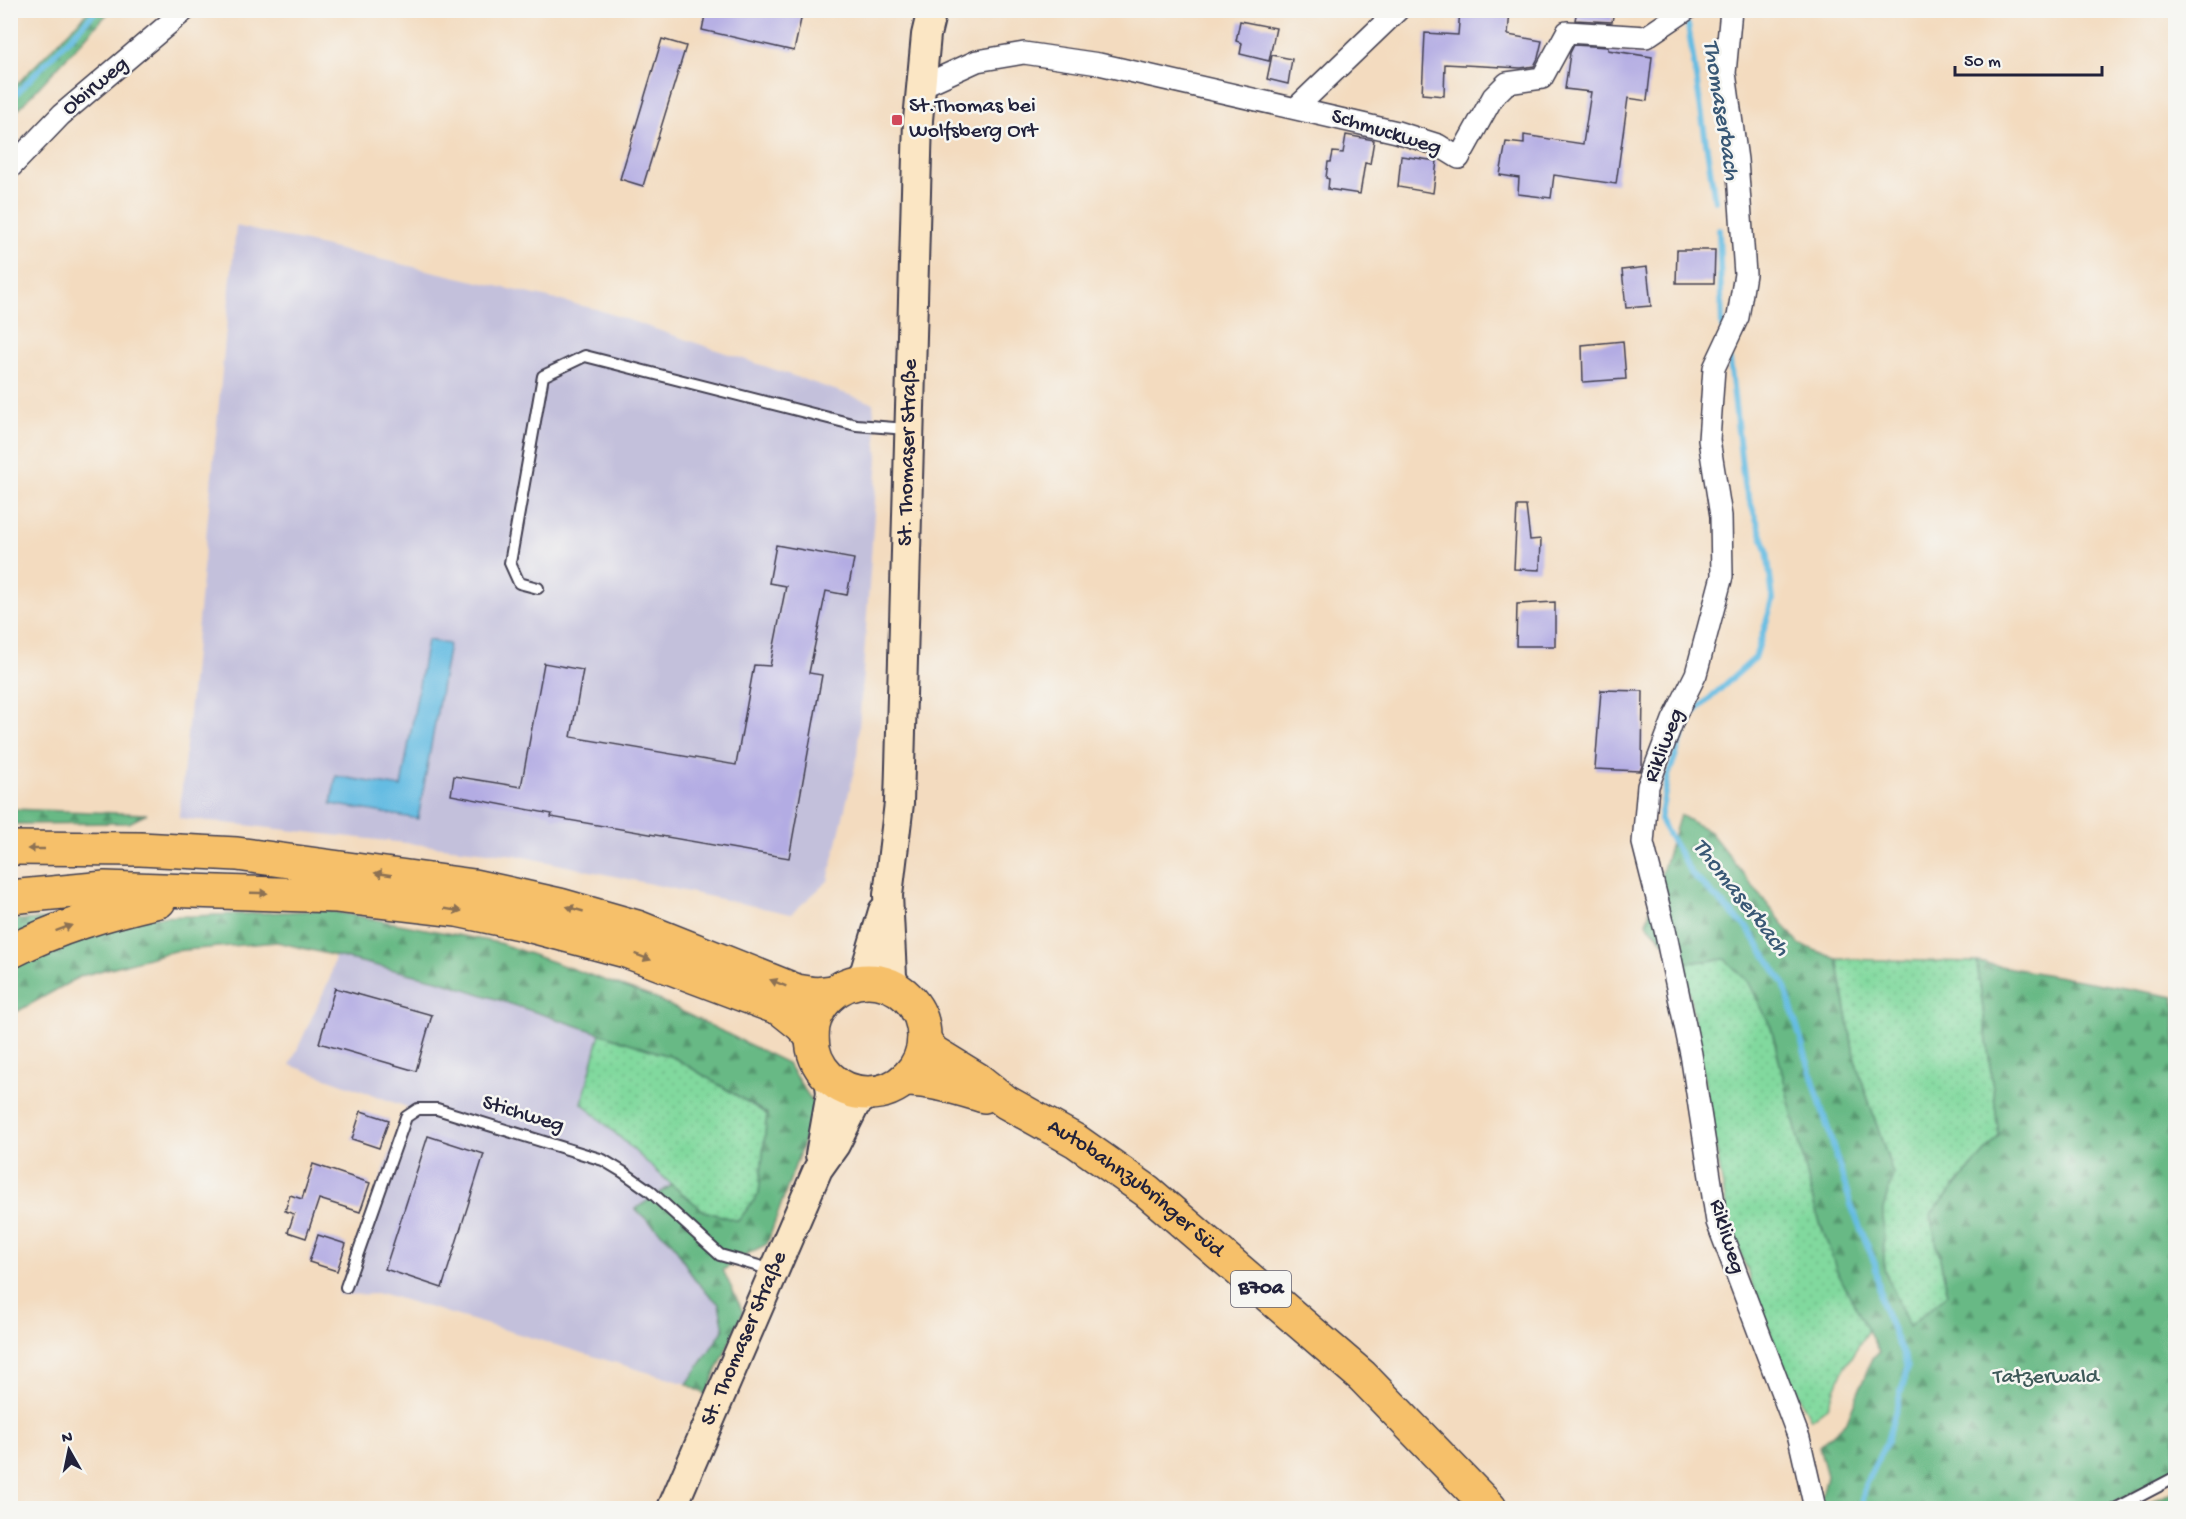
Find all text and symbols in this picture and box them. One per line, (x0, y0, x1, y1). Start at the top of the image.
water label: Thomaserbach (1695, 38, 1746, 183)
scale bar (1955, 39, 2102, 77)
street label: Obirweg (58, 52, 134, 122)
text: 50 m (1964, 52, 2001, 73)
place label: St.Thomas bei Wolfsberg Ort (909, 94, 1039, 145)
street label: Schmuckweg (1328, 104, 1444, 162)
marker: St.Thomas bei Wolfsberg Ort (890, 113, 904, 127)
street label: St. Thomaser Straße (893, 358, 924, 547)
street label: Rikliweg (1639, 706, 1691, 786)
water label: Thomaserbach (1685, 833, 1796, 964)
one-way arrow (27, 844, 46, 854)
one-way arrow (374, 869, 393, 878)
one-way arrow (250, 888, 269, 898)
one-way arrow (566, 904, 584, 913)
one-way arrow (444, 906, 463, 915)
one-way arrow (55, 923, 73, 932)
one-way arrow (634, 952, 652, 962)
one-way arrow (768, 978, 786, 988)
street label: Stichweg (479, 1090, 567, 1140)
street label: Autobahnzubringer Süd (1042, 1114, 1230, 1265)
street label: Rikliweg (1702, 1197, 1750, 1277)
street label: St. Thomaser Straße (696, 1247, 794, 1430)
road number: B70a (1231, 1271, 1291, 1307)
park label: Tatzerwald (1991, 1365, 2101, 1391)
north arrow (39, 1420, 99, 1480)
text: N (61, 1428, 74, 1449)

